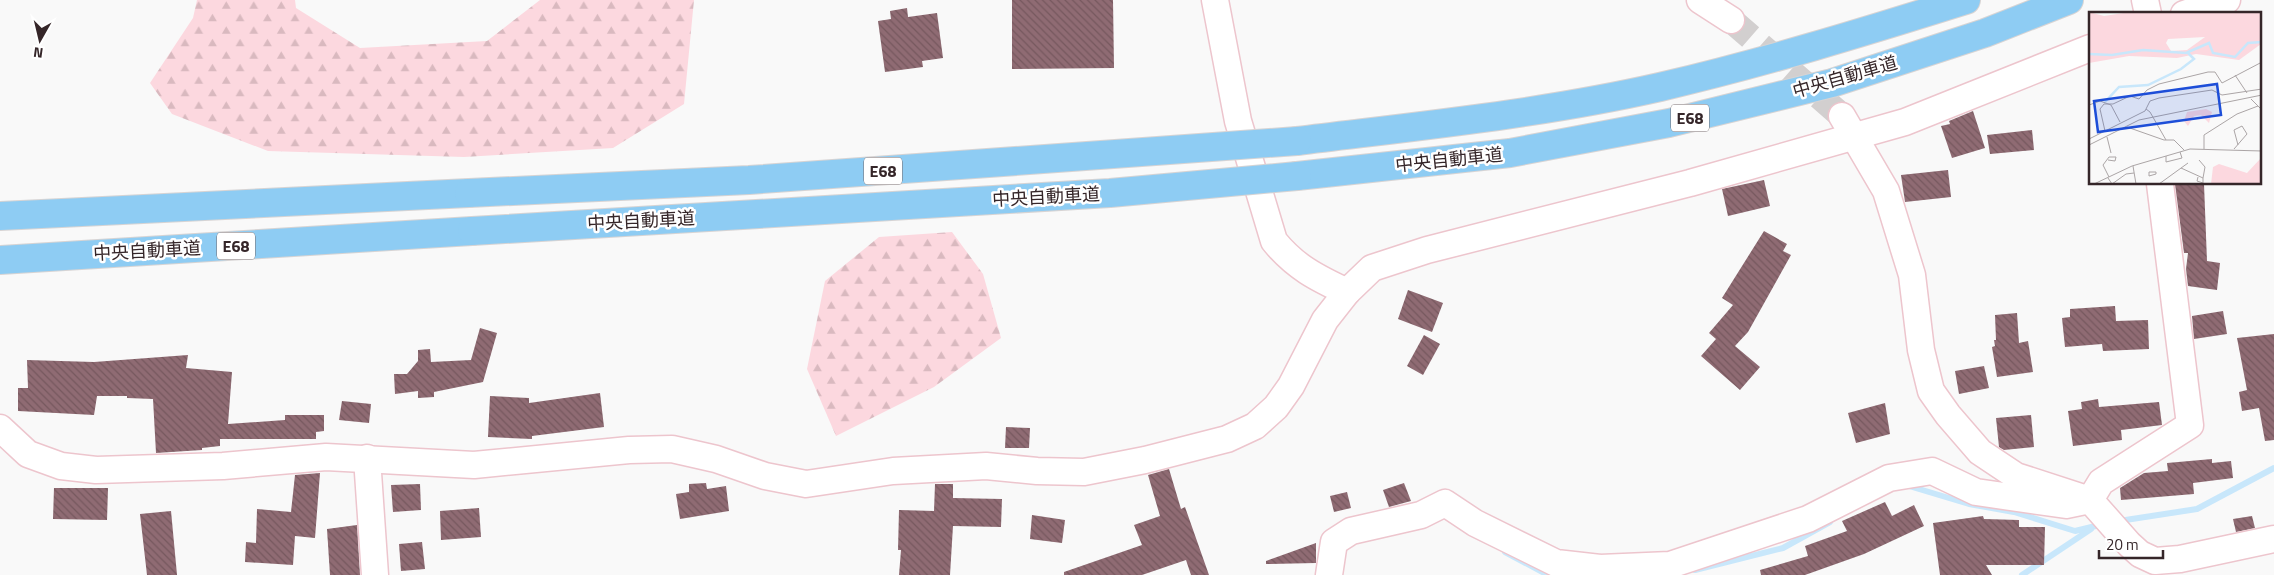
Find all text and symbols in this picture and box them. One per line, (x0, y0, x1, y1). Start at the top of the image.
inset map (2089, 12, 2262, 185)
north arrow (15, 15, 65, 65)
text: N (32, 42, 44, 64)
street label: 中央自動車道 (1789, 49, 1900, 104)
road number: E68 (1671, 105, 1709, 132)
street label: 中央自動車道 (1394, 140, 1504, 179)
road number: E68 (864, 158, 902, 185)
street label: 中央自動車道 (991, 180, 1101, 213)
street label: 中央自動車道 (586, 204, 696, 237)
road number: E68 (217, 232, 255, 260)
street label: 中央自動車道 (92, 234, 202, 267)
scale bar (2099, 528, 2163, 560)
text: 20 m (2106, 533, 2139, 556)

